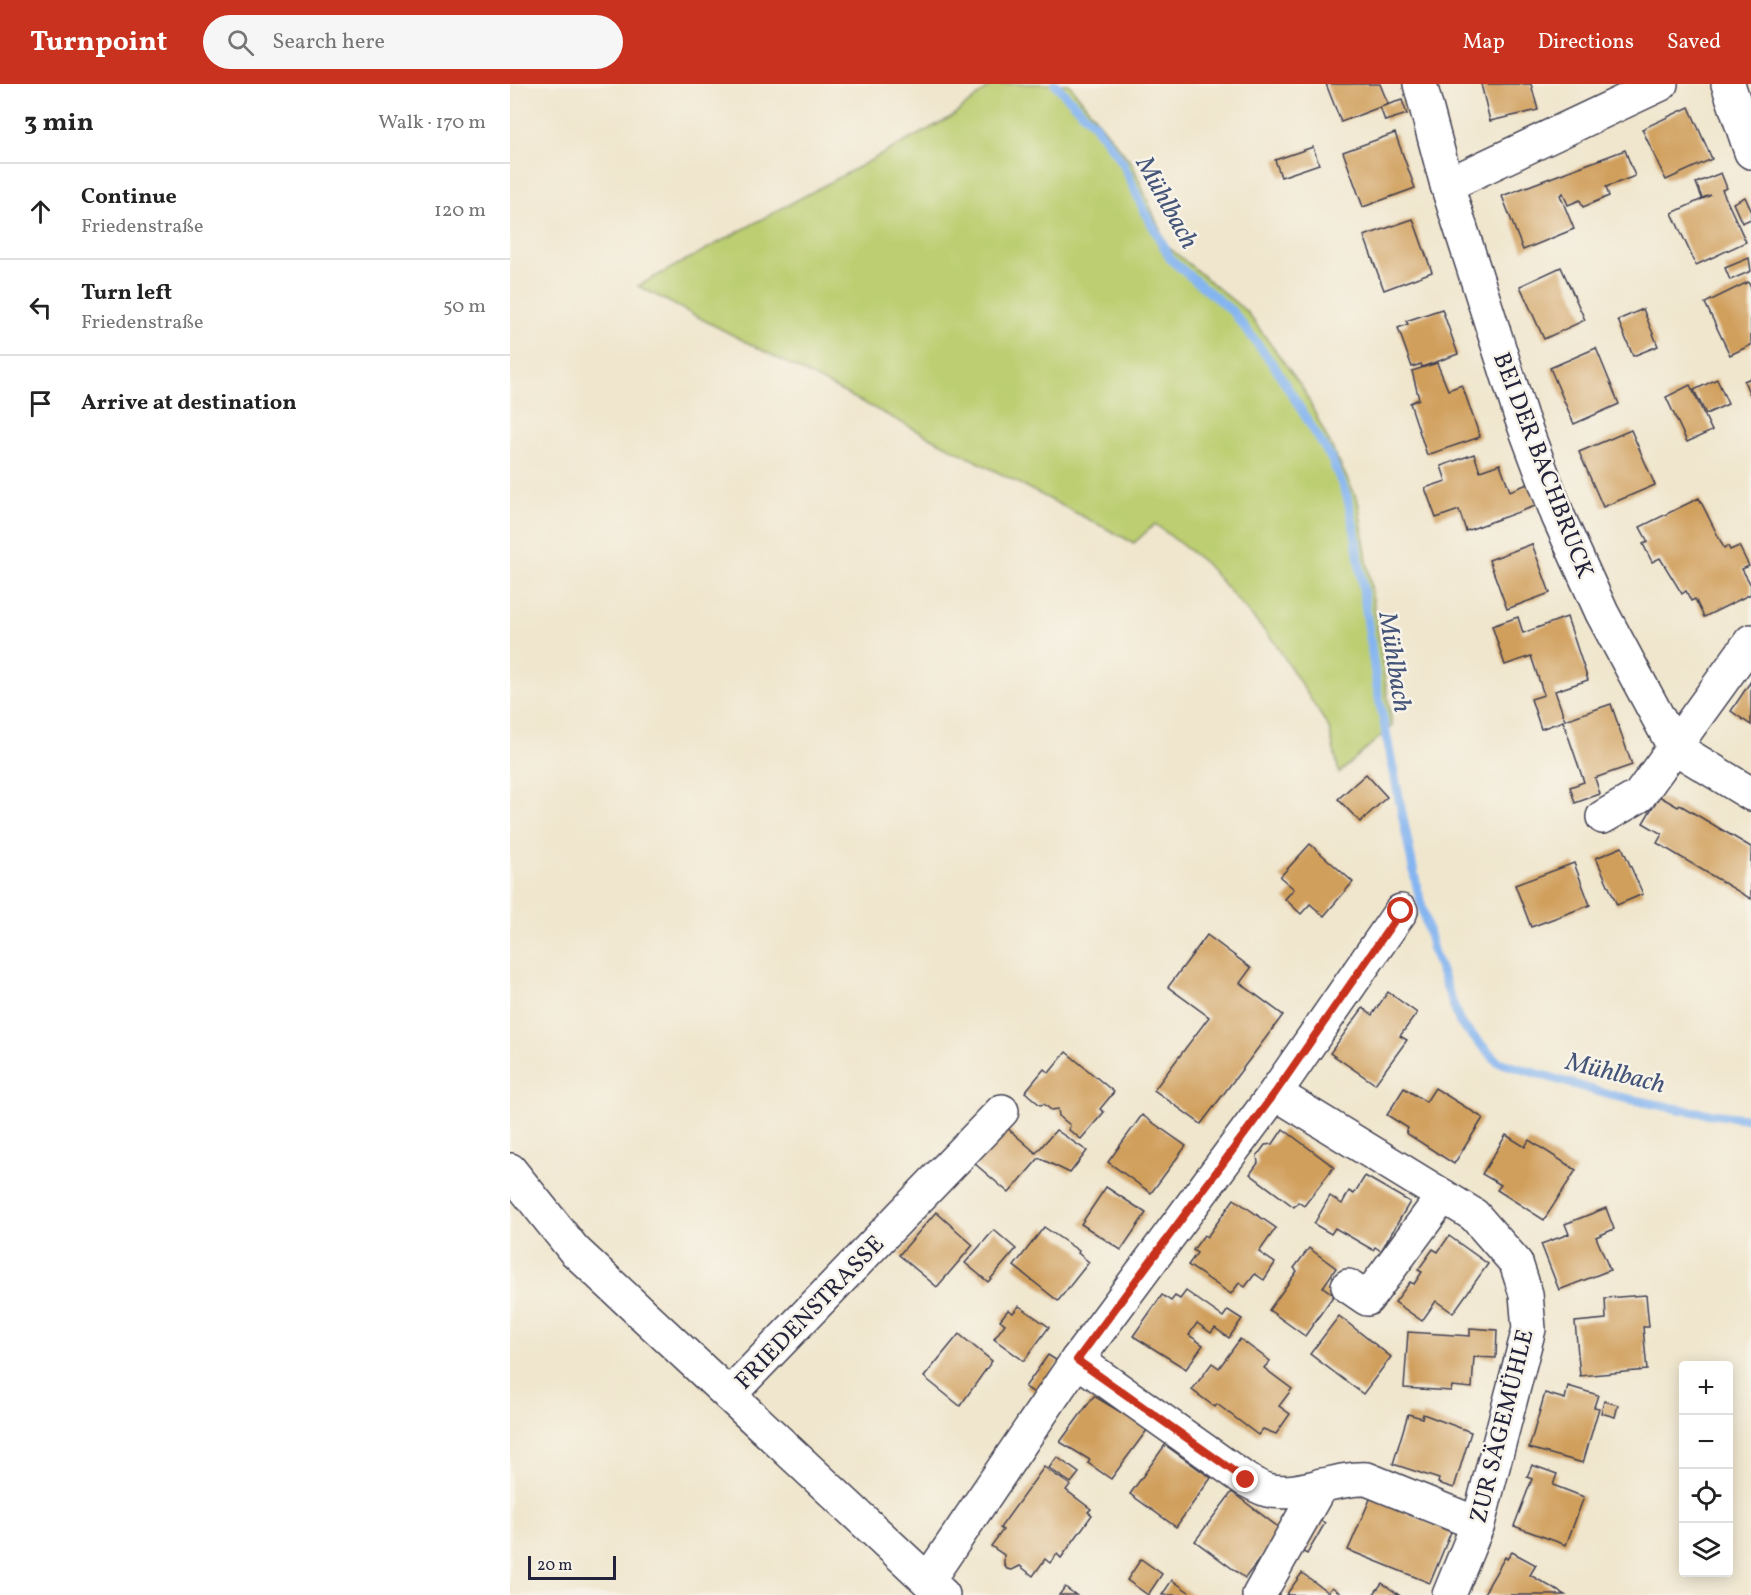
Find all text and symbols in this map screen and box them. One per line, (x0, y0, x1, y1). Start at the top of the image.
search box (203, 15, 623, 69)
text: Turnpoint (30, 23, 167, 62)
icon: search (224, 26, 257, 59)
text: Search here (272, 27, 385, 58)
text: Map (1463, 28, 1505, 57)
text: Directions (1538, 28, 1634, 57)
text: Saved (1667, 28, 1721, 57)
text: 3 min (24, 105, 94, 141)
text: Walk · 170 m (378, 109, 486, 137)
water label: Mühlbach (1126, 149, 1207, 256)
text: Continue (81, 182, 177, 213)
icon: ahead (24, 195, 57, 228)
text: 120 m (434, 197, 486, 225)
text: Friedenstraße (81, 213, 204, 241)
text: Turn left (81, 278, 172, 309)
icon: left (24, 291, 57, 324)
text: 50 m (443, 293, 486, 321)
text: Friedenstraße (81, 309, 204, 337)
street label: BEI DER BACHBRUCK (1483, 348, 1601, 584)
icon: arrive (24, 387, 57, 420)
text: Arrive at destination (81, 388, 297, 419)
water label: Mühlbach (1368, 609, 1420, 715)
route start (1387, 897, 1413, 923)
water label: Mühlbach (1561, 1044, 1669, 1104)
street label: FRIEDENSTRASSE (728, 1229, 893, 1398)
street label: ZUR SÄGEMÜHLE (1462, 1326, 1543, 1527)
map controls (1679, 1361, 1733, 1577)
button: + (1679, 1361, 1733, 1415)
button: − (1679, 1415, 1733, 1469)
route end (1232, 1466, 1258, 1492)
button: locate (1679, 1469, 1733, 1523)
button: layers (1679, 1523, 1733, 1577)
scale bar (528, 1553, 616, 1580)
text: 20 m (537, 1555, 572, 1577)

